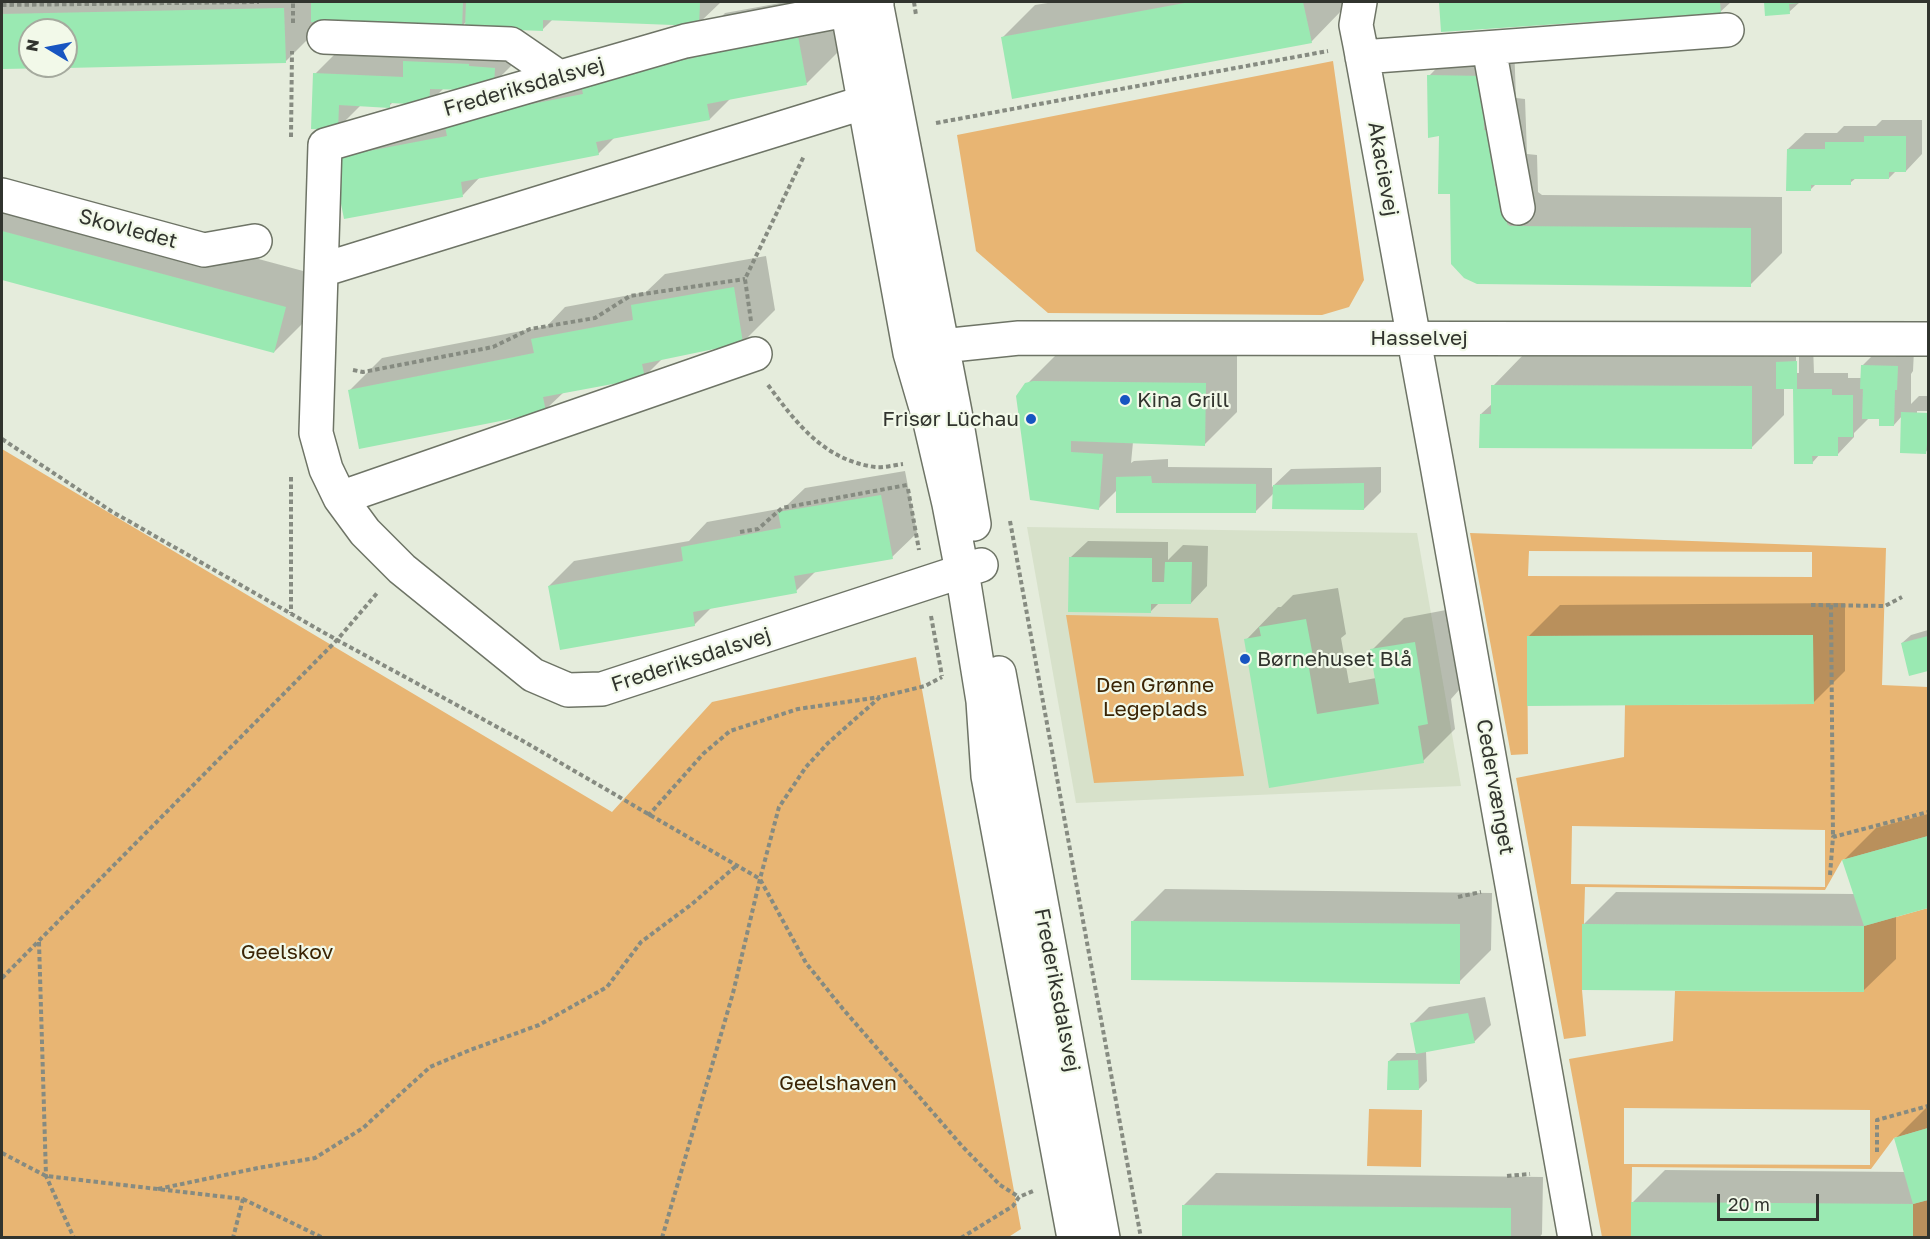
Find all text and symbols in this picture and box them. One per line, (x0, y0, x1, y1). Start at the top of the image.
north arrow (18, 18, 78, 78)
text: N (21, 37, 43, 53)
street label: Frederiksdalsvej (441, 52, 607, 122)
street label: Akacievej (1362, 120, 1404, 218)
street label: Skovledet (76, 204, 180, 254)
street label: Hasselvej (1370, 325, 1468, 351)
place label: Kina Grill (1137, 387, 1229, 413)
marker: Kina Grill (1118, 393, 1132, 407)
place label: Frisør Lüchau (882, 406, 1019, 432)
marker: Frisør Lüchau (1024, 412, 1038, 426)
street label: Frederiksdalsvej (608, 622, 774, 698)
place label: Børnehuset Blå (1257, 646, 1412, 672)
marker: Børnehuset Blå (1238, 652, 1252, 666)
park label: Den Grønne Legeplads (1096, 672, 1214, 722)
street label: Cedervænget (1471, 717, 1519, 857)
street label: Frederiksdalsvej (1029, 906, 1085, 1074)
park label: Geelskov (241, 939, 333, 965)
park label: Geelshaven (779, 1070, 897, 1096)
scale bar (1720, 1182, 1822, 1220)
text: 20 m (1728, 1193, 1770, 1215)

